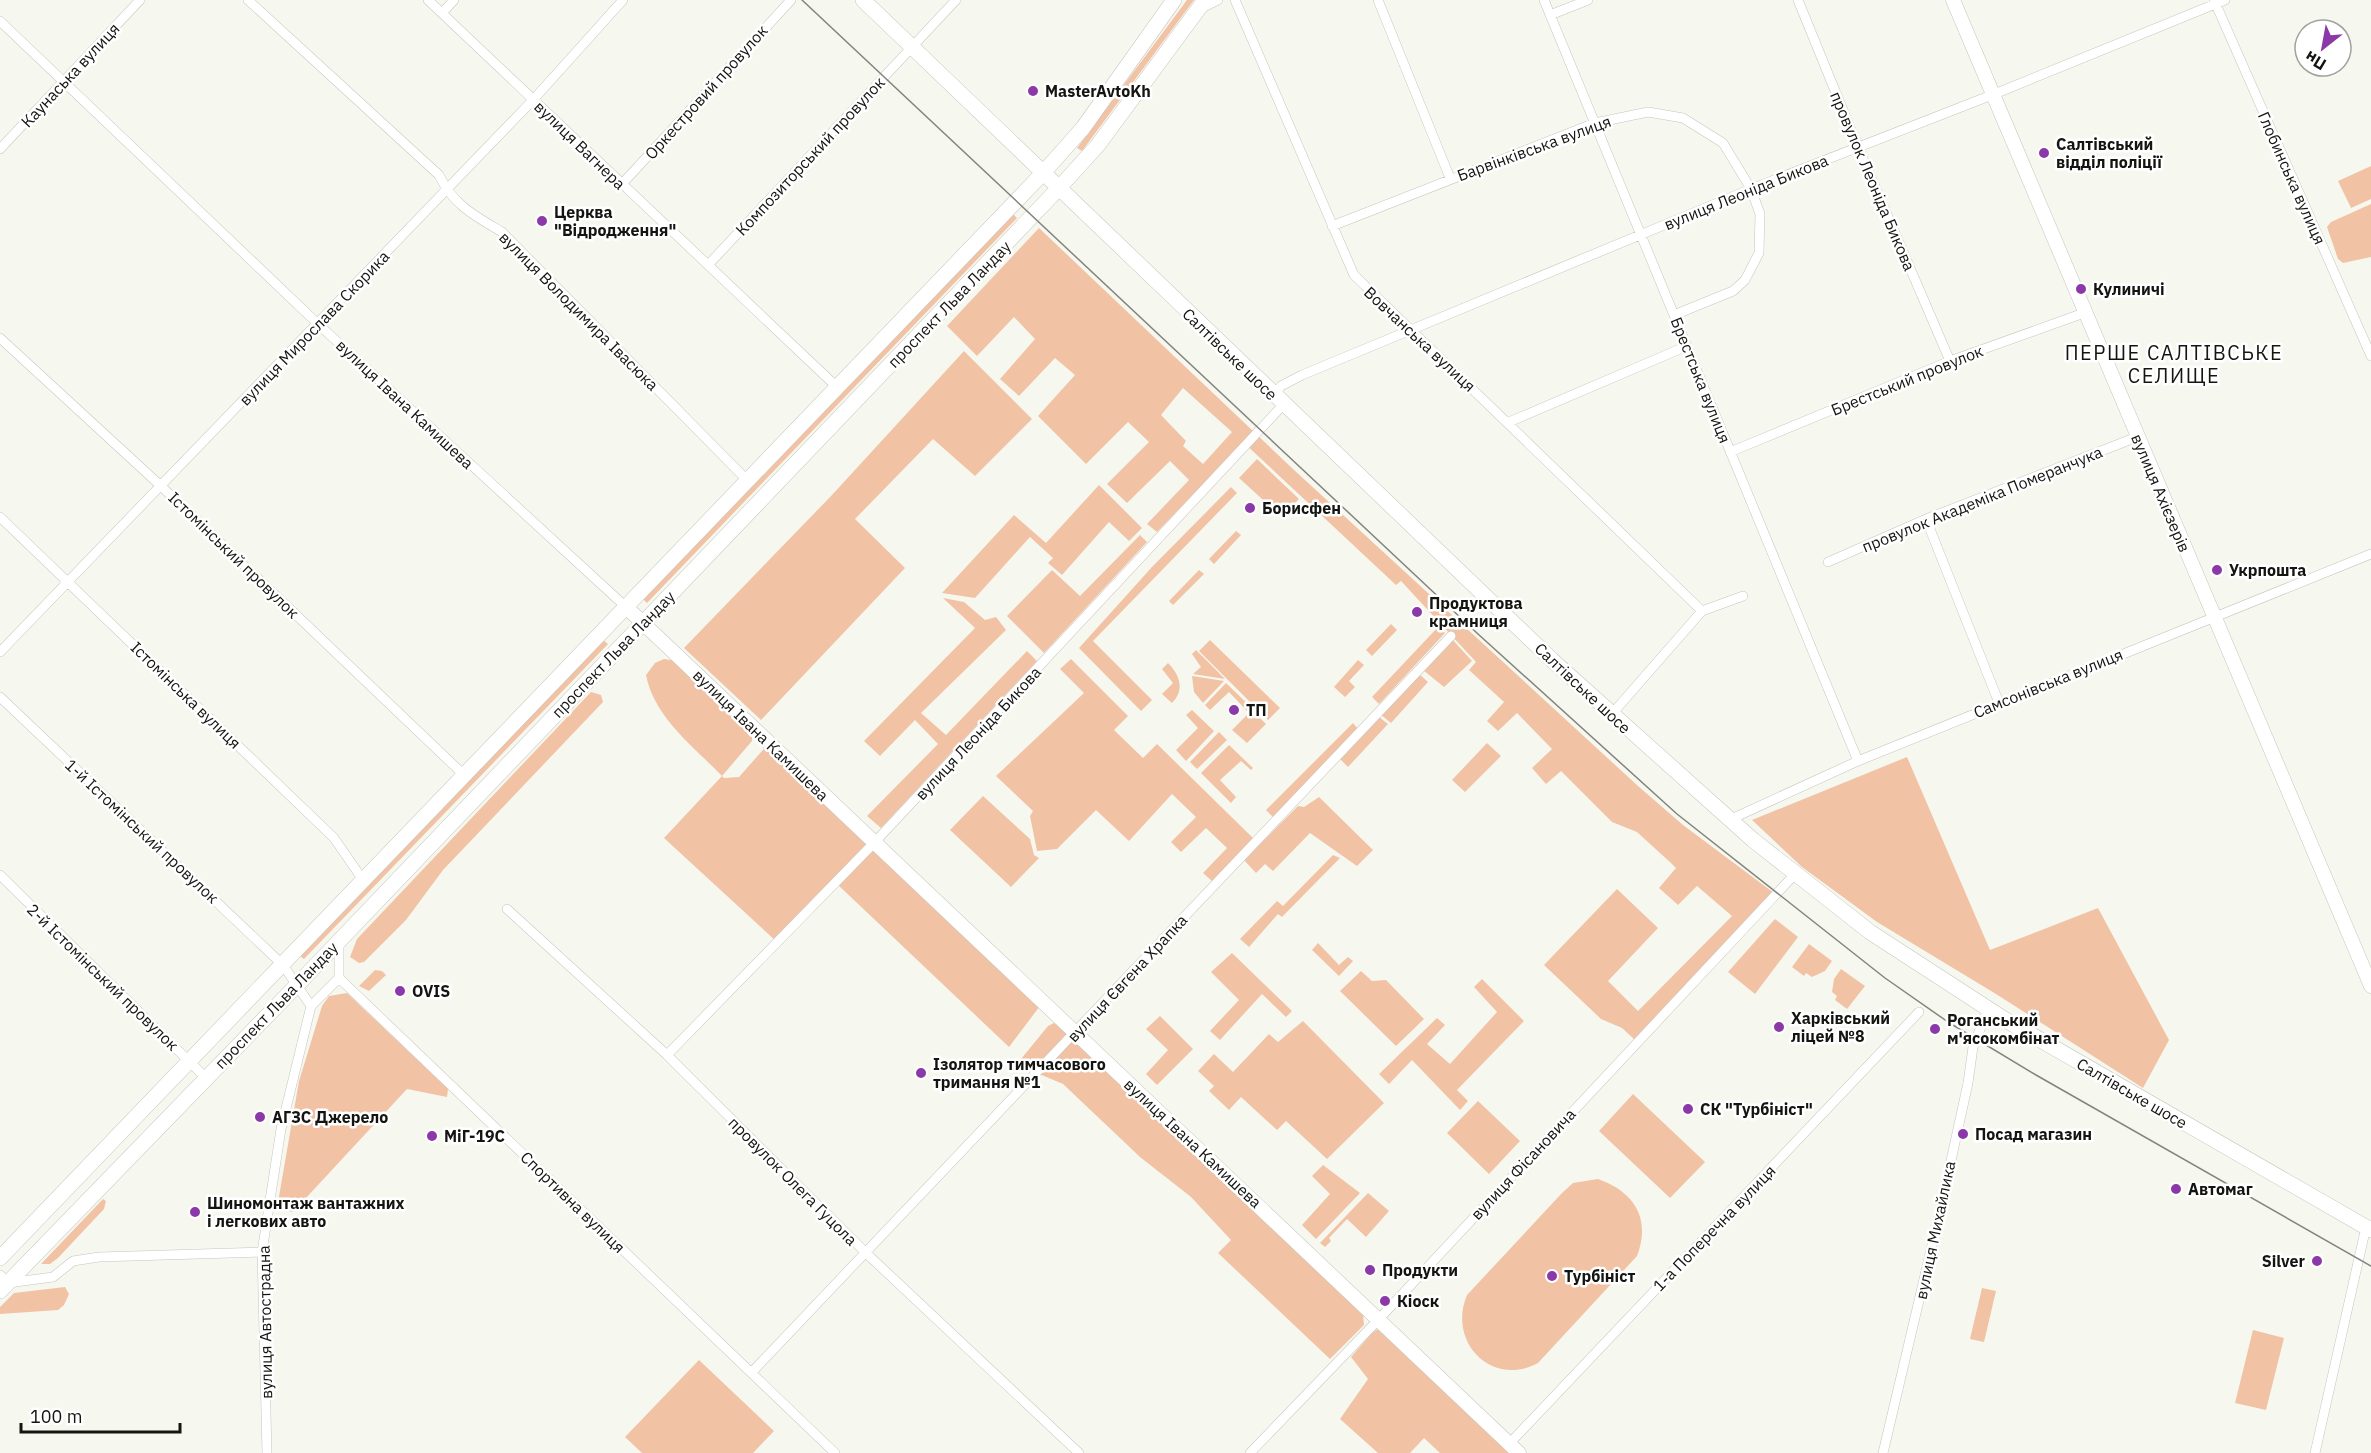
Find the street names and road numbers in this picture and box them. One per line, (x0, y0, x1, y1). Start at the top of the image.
street label: Каунаська вулиця (17, 19, 123, 131)
street label: Оркестровий провулок (640, 20, 772, 163)
street label: Композиторський провулок (731, 72, 889, 240)
street label: провулок Леоніда Бикова (1826, 88, 1920, 274)
street label: вулиця Вагнера (530, 97, 630, 194)
street label: Глобинська вулиця (2254, 109, 2330, 247)
street label: Барвінківська вулиця (1454, 111, 1614, 185)
street label: вулиця Леоніда Бикова (1661, 150, 1831, 234)
street label: вулиця Володимира Івасюка (495, 227, 663, 395)
street label: проспект Льва Ландау (883, 236, 1015, 372)
street label: вулиця Мирослава Скорика (235, 246, 394, 410)
street label: Вовчанська вулиця (1360, 282, 1480, 396)
street label: Салтівське шосе (1178, 304, 1282, 404)
street label: Брестська вулиця (1667, 314, 1735, 446)
street label: вулиця Івана Камишева (332, 335, 478, 473)
street label: Брестський провулок (1828, 340, 1986, 420)
street label: вулиця Ахієзерів (2127, 431, 2195, 555)
street label: провулок Академіка Померанчука (1859, 441, 2106, 557)
street label: Істомінський провулок (165, 487, 304, 623)
street label: проспект Льва Ландау (547, 586, 679, 722)
street label: Істомінська вулиця (127, 637, 245, 753)
street label: Салтівське шосе (1531, 638, 1635, 738)
street label: Самсонівська вулиця (1970, 644, 2126, 722)
street label: вулиця Леоніда Бикова (911, 662, 1045, 804)
street label: вулиця Івана Камишева (689, 665, 833, 805)
street label: 1-й Істомінський провулок (61, 754, 223, 908)
street label: 2-й Істомінський провулок (23, 899, 183, 1055)
street label: вулиця Євгена Храпка (1063, 910, 1192, 1046)
street label: проспект Льва Ландау (210, 937, 342, 1073)
street label: Салтівське шосе (2073, 1053, 2191, 1133)
street label: вулиця Івана Камишева (1120, 1074, 1266, 1212)
street label: вулиця Фісановича (1466, 1104, 1580, 1224)
street label: провулок Олега Гуцола (724, 1112, 862, 1250)
street label: Спортивна вулиця (516, 1147, 630, 1257)
street label: вулиця Михайлика (1911, 1159, 1960, 1301)
street label: 1-а Поперечна вулиця (1649, 1161, 1779, 1295)
street label: вулиця Автострадна (254, 1245, 276, 1399)

